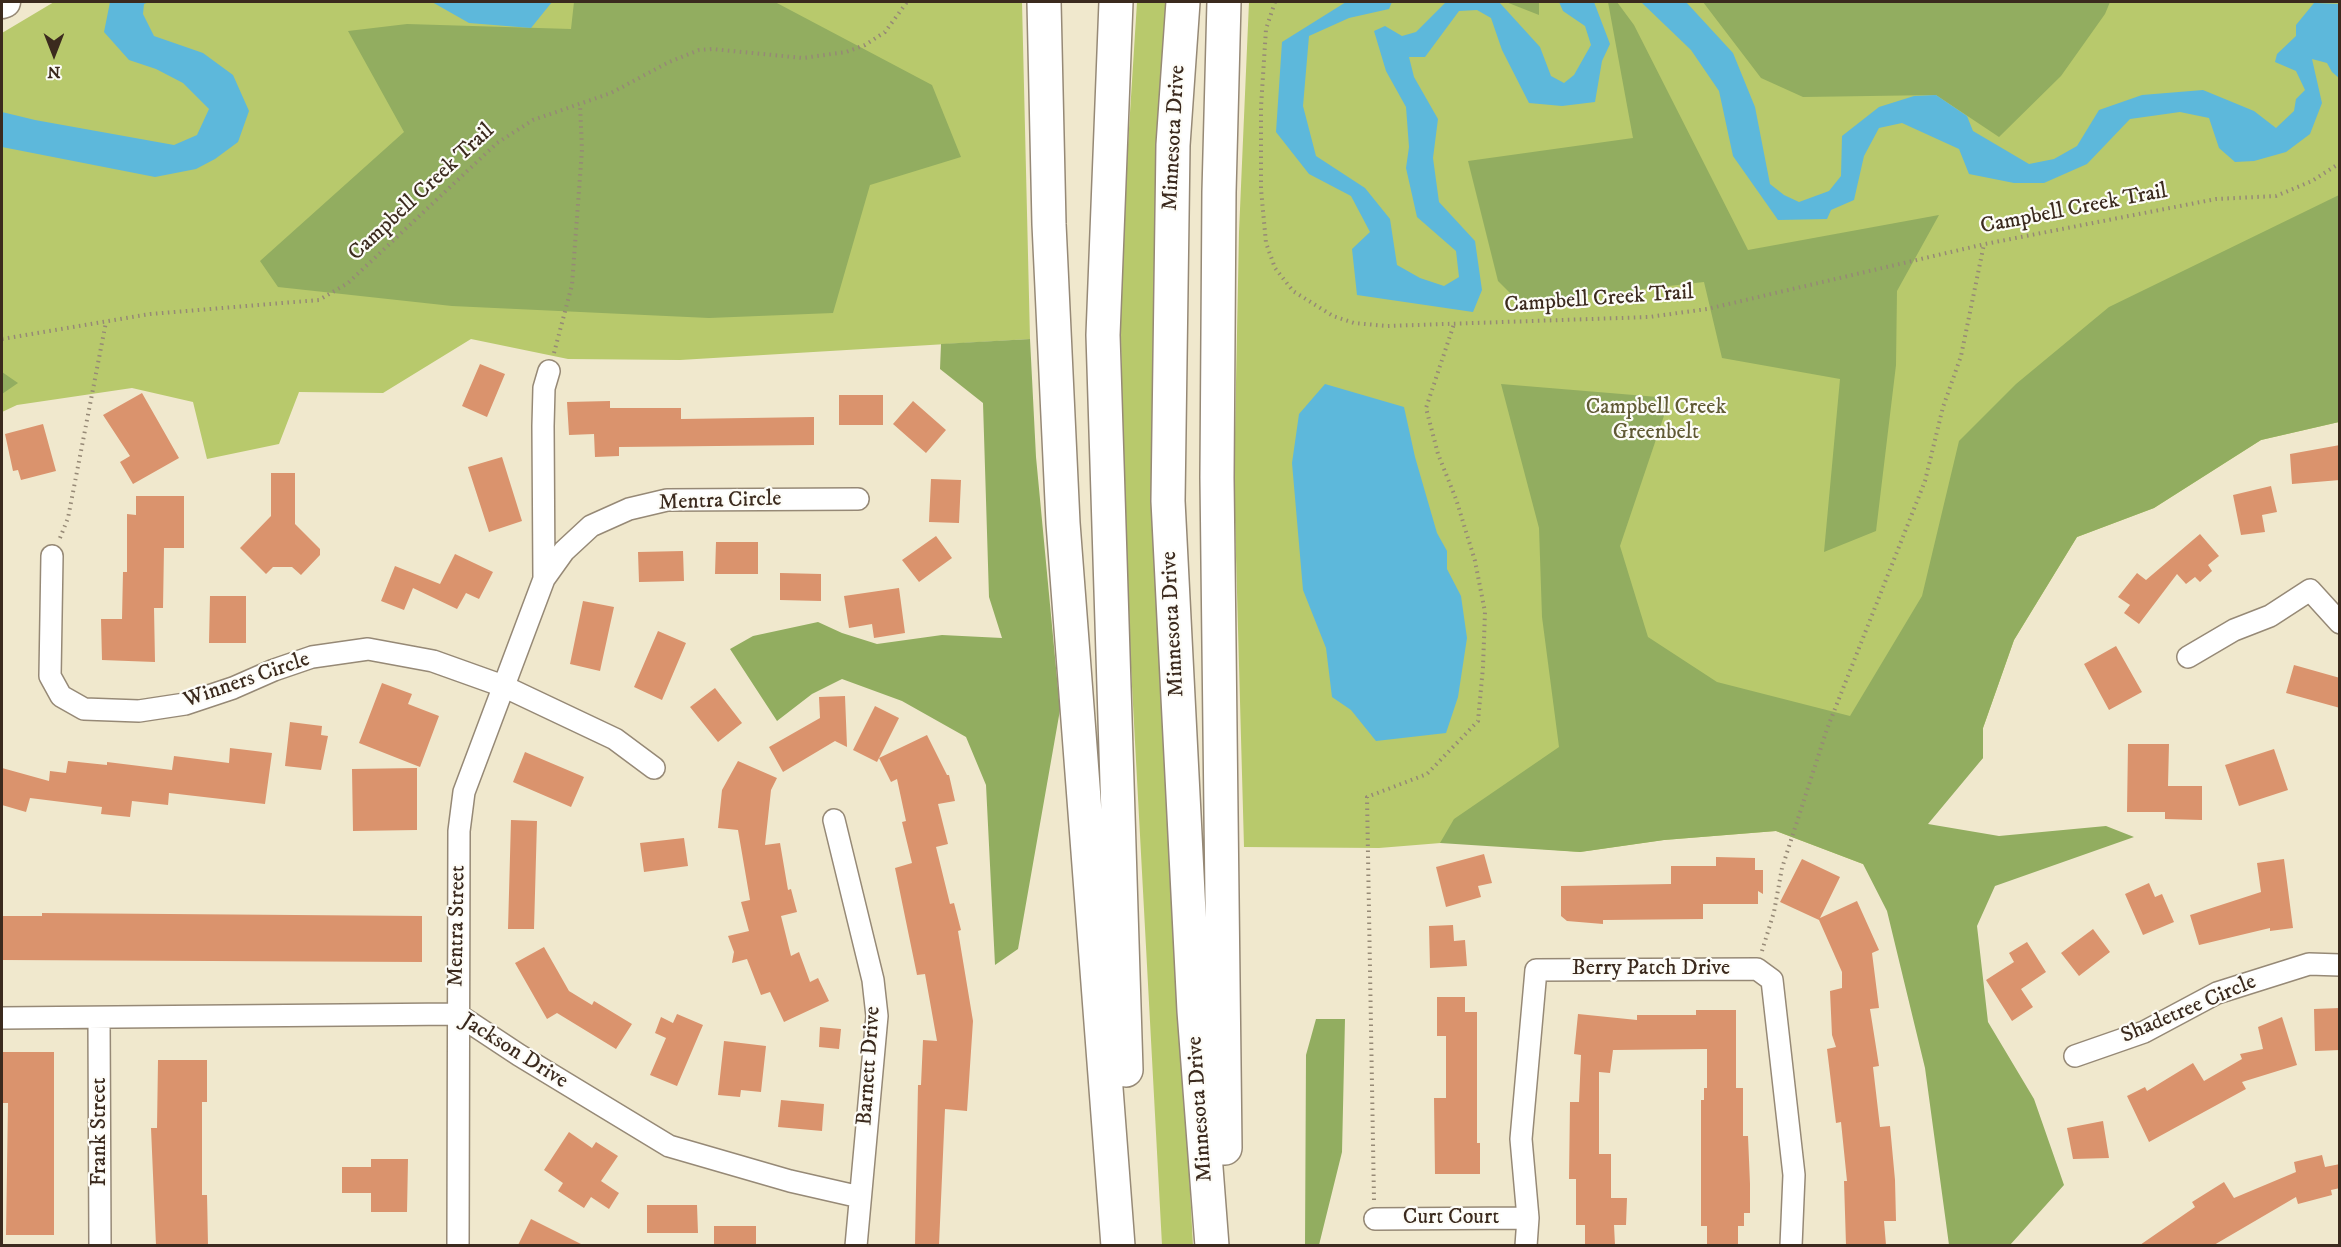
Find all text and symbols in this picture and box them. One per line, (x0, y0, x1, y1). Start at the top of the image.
north arrow (24, 24, 84, 84)
text: N (47, 62, 61, 82)
street label: Minnesota Drive (1158, 64, 1192, 212)
street label: Campbell Creek Trail (344, 119, 500, 267)
street label: Campbell Creek Trail (1978, 179, 2170, 241)
street label: Campbell Creek Trail (1503, 280, 1695, 320)
park label: Campbell Creek Greenbelt (1586, 395, 1726, 446)
street label: Mentra Circle (658, 487, 782, 517)
street label: Minnesota Drive (1157, 550, 1191, 698)
street label: Winners Circle (181, 647, 313, 715)
street label: Mentra Street (444, 865, 472, 987)
street label: Berry Patch Drive (1572, 956, 1730, 982)
street label: Shadetree Circle (2118, 970, 2260, 1050)
street label: Barnett Drive (853, 1005, 887, 1127)
street label: Jackson Drive (456, 1009, 572, 1095)
street label: Minnesota Drive (1183, 1035, 1219, 1183)
street label: Frank Street (87, 1077, 113, 1187)
street label: Curt Court (1403, 1205, 1499, 1231)

